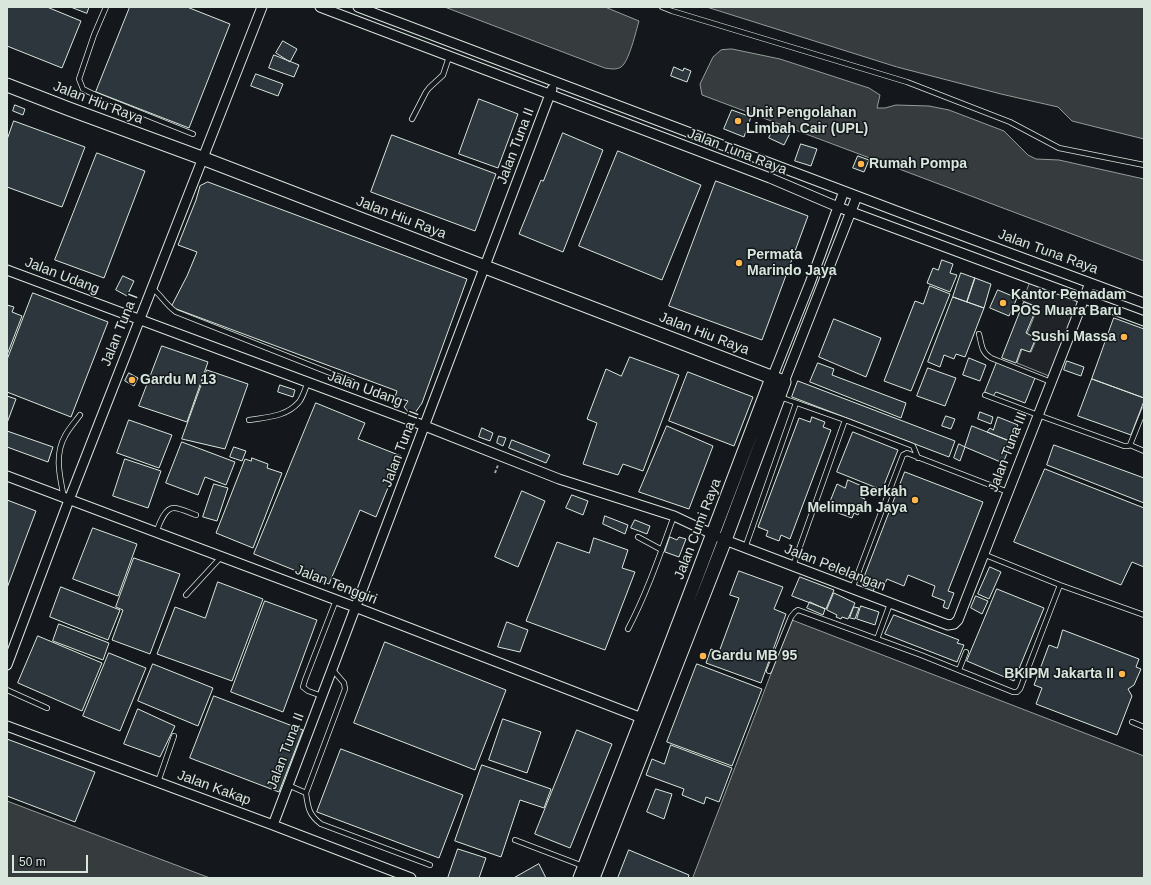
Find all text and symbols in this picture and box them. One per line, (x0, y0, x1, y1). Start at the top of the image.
street label: Jalan Hiu Raya (51, 78, 145, 128)
street label: Jalan Tuna II (494, 105, 538, 187)
place label: Unit Pengolahan Limbah Cair (UPL) (746, 105, 868, 138)
marker: Unit Pengolahan Limbah Cair (UPL) (733, 116, 743, 126)
street label: Jalan Tuna Raya (685, 125, 789, 179)
place label: Rumah Pompa (869, 156, 967, 172)
marker: Rumah Pompa (856, 159, 866, 169)
street label: Jalan Hiu Raya (354, 193, 448, 243)
street label: Jalan Tuna Raya (996, 226, 1100, 278)
place label: Permata Marindo Jaya (747, 247, 836, 280)
street label: Jalan Udang (22, 254, 102, 298)
marker: Permata Marindo Jaya (734, 258, 744, 268)
place label: Kantor Pemadam POS Muara Baru (1011, 287, 1126, 320)
street label: Jalan Tuna I (98, 291, 142, 369)
marker: Kantor Pemadam POS Muara Baru (998, 298, 1008, 308)
street label: Jalan Hiu Raya (657, 309, 751, 359)
place label: Sushi Massa (1031, 329, 1116, 345)
marker: Sushi Massa (1119, 332, 1129, 342)
street label: Jalan Udang (325, 368, 405, 410)
place label: Gardu M 13 (140, 372, 216, 388)
marker: Gardu M 13 (127, 375, 137, 385)
street label: Jalan Tuna II (379, 408, 423, 490)
street label: Jalan Tuna III (985, 410, 1031, 494)
street label: Jalan Cumi Raya (671, 476, 725, 582)
place label: Berkah Melimpah Jaya (807, 484, 907, 516)
marker: Berkah Melimpah Jaya (910, 495, 920, 505)
street label: Jalan Pelelangan (782, 541, 888, 595)
street label: Jalan Tenggiri (293, 562, 379, 608)
place label: Gardu MB 95 (711, 648, 797, 664)
marker: Gardu MB 95 (698, 651, 708, 661)
place label: BKIPM Jakarta II (1004, 666, 1114, 682)
marker: BKIPM Jakarta II (1117, 669, 1127, 679)
street label: Jalan Tuna II (264, 710, 308, 792)
street label: Jalan Kakap (175, 767, 253, 809)
scale bar (14, 847, 90, 873)
text: 50 m (19, 855, 46, 869)

